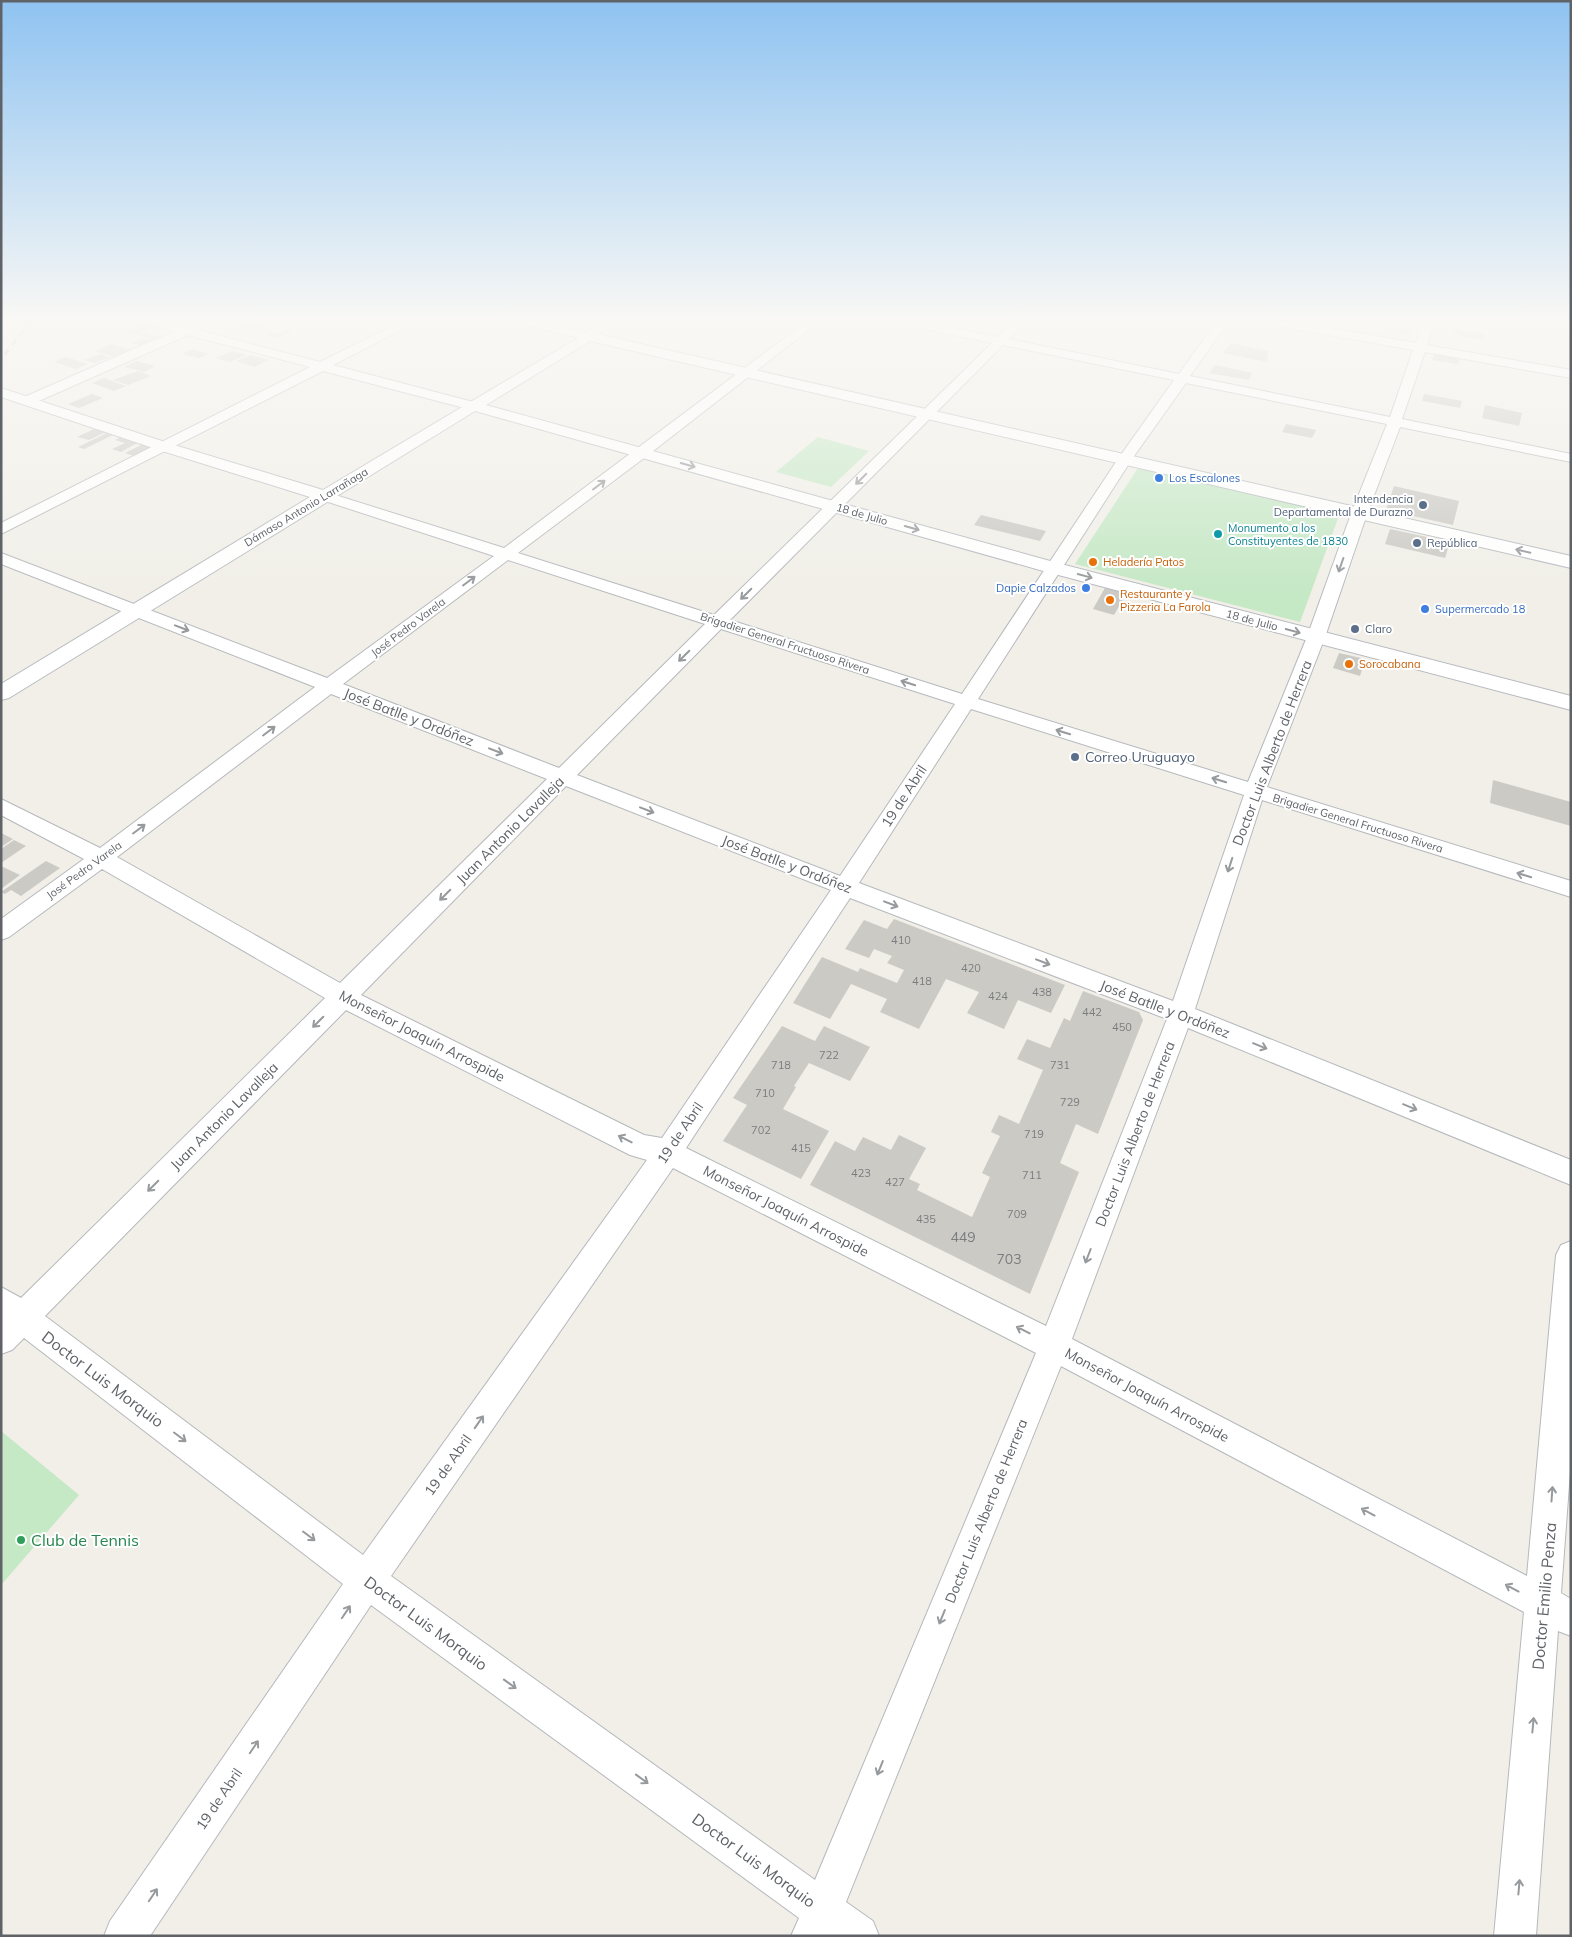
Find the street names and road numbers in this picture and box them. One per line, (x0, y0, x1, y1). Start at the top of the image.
street label: Dámaso Antonio Larrañaga (242, 464, 370, 550)
street label: 18 de Julio (835, 500, 889, 528)
street label: José Pedro Varela (368, 594, 448, 660)
street label: 18 de Julio (1225, 606, 1279, 634)
street label: Brigadier General Fructuoso Rivera (699, 609, 871, 677)
street label: Doctor Luis Alberto de Herrera (1228, 658, 1316, 848)
street label: José Batlle y Ordóñez (341, 684, 477, 750)
street label: 19 de Abril (877, 762, 931, 830)
street label: Juan Antonio Lavalleja (452, 772, 568, 888)
street label: Brigadier General Fructuoso Rivera (1271, 790, 1445, 856)
street label: José Batlle y Ordóñez (719, 831, 855, 897)
street label: José Pedro Varela (44, 838, 124, 902)
street label: José Batlle y Ordóñez (1097, 976, 1233, 1042)
street label: Monseñor Joaquín Arrospide (336, 986, 508, 1086)
street label: Doctor Luis Alberto de Herrera (1091, 1039, 1179, 1229)
street label: Juan Antonio Lavalleja (166, 1058, 282, 1174)
street label: 19 de Abril (653, 1099, 707, 1167)
street label: Monseñor Joaquín Arrospide (700, 1161, 872, 1261)
street label: Doctor Luis Morquio (38, 1327, 168, 1431)
street label: Monseñor Joaquín Arrospide (1062, 1344, 1232, 1446)
street label: Doctor Luis Alberto de Herrera (941, 1416, 1031, 1606)
street label: 19 de Abril (420, 1431, 476, 1499)
street label: Doctor Emilio Penza (1528, 1522, 1560, 1670)
street label: Doctor Luis Morquio (360, 1571, 492, 1675)
street label: 19 de Abril (192, 1765, 246, 1833)
street label: Doctor Luis Morquio (688, 1808, 820, 1912)

